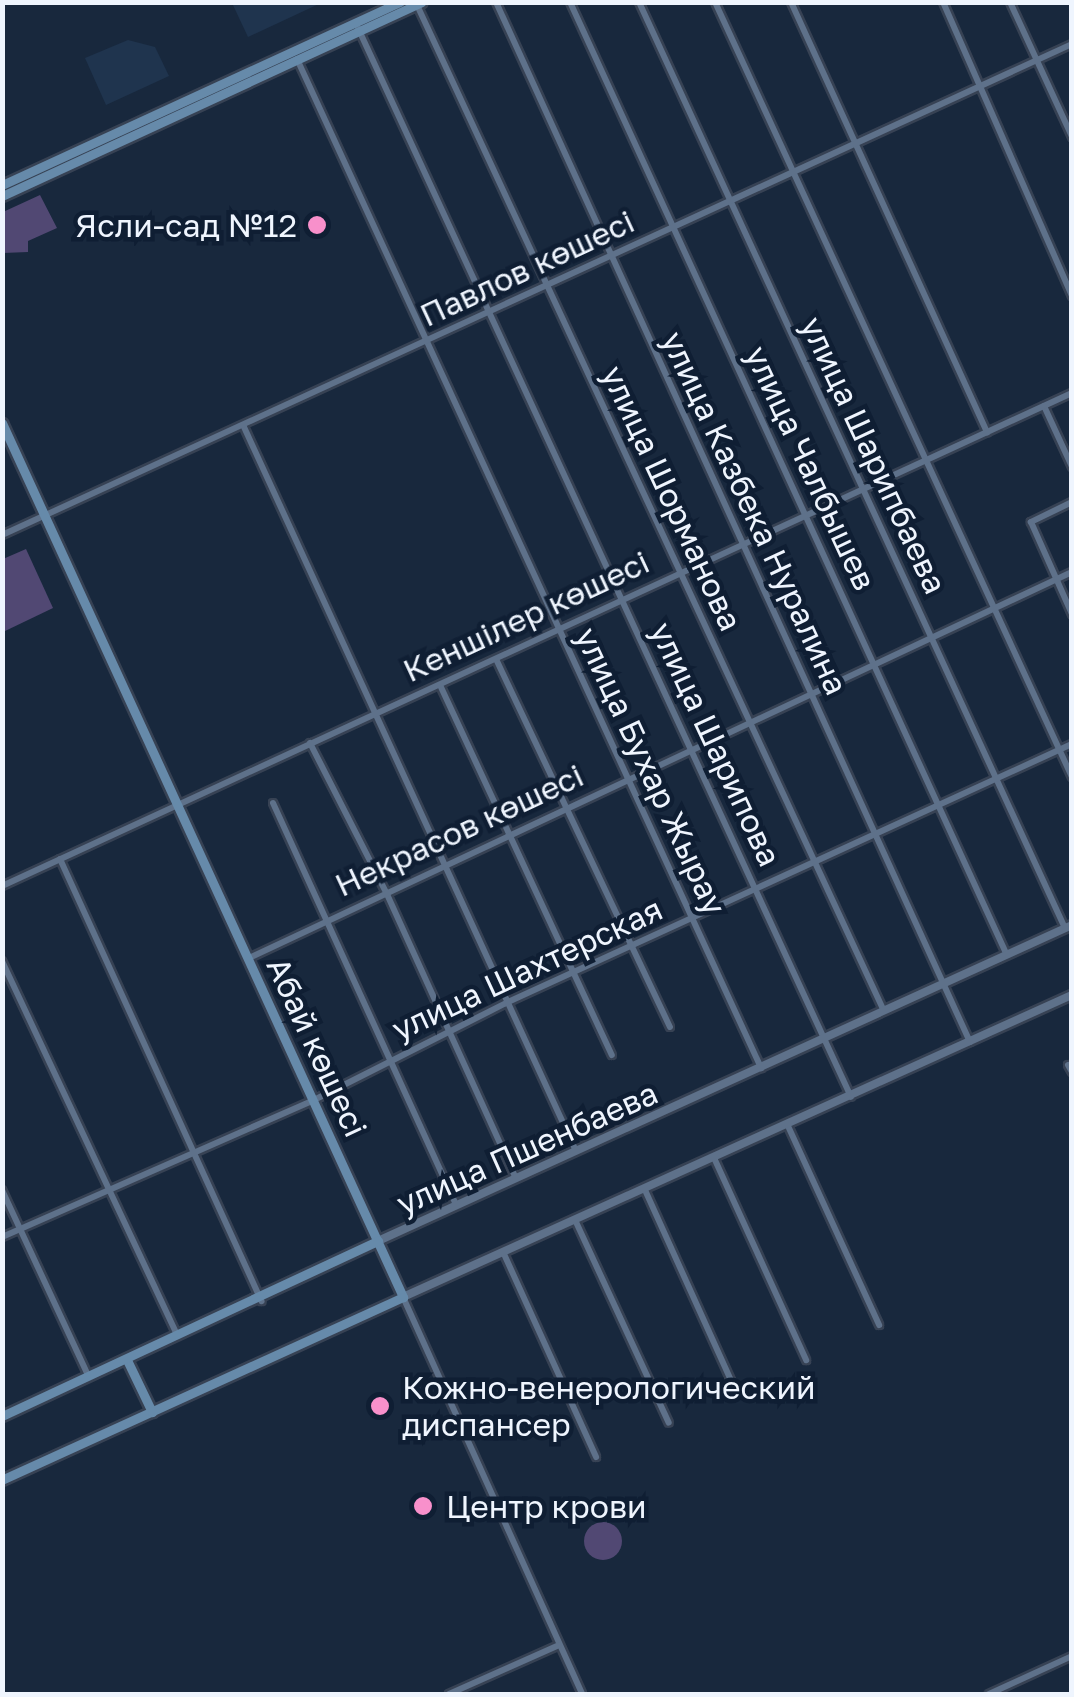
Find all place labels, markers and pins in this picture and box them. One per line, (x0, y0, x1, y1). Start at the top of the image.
place label: Ясли-сад №12 (75, 206, 297, 244)
marker: Ясли-сад №12 (306, 214, 328, 236)
place label: Кожно-венерологический диспансер (402, 1369, 815, 1444)
marker: Кожно-венерологический диспансер (367, 1393, 393, 1419)
place label: Центр крови (446, 1487, 646, 1525)
marker: Центр крови (410, 1493, 436, 1519)

